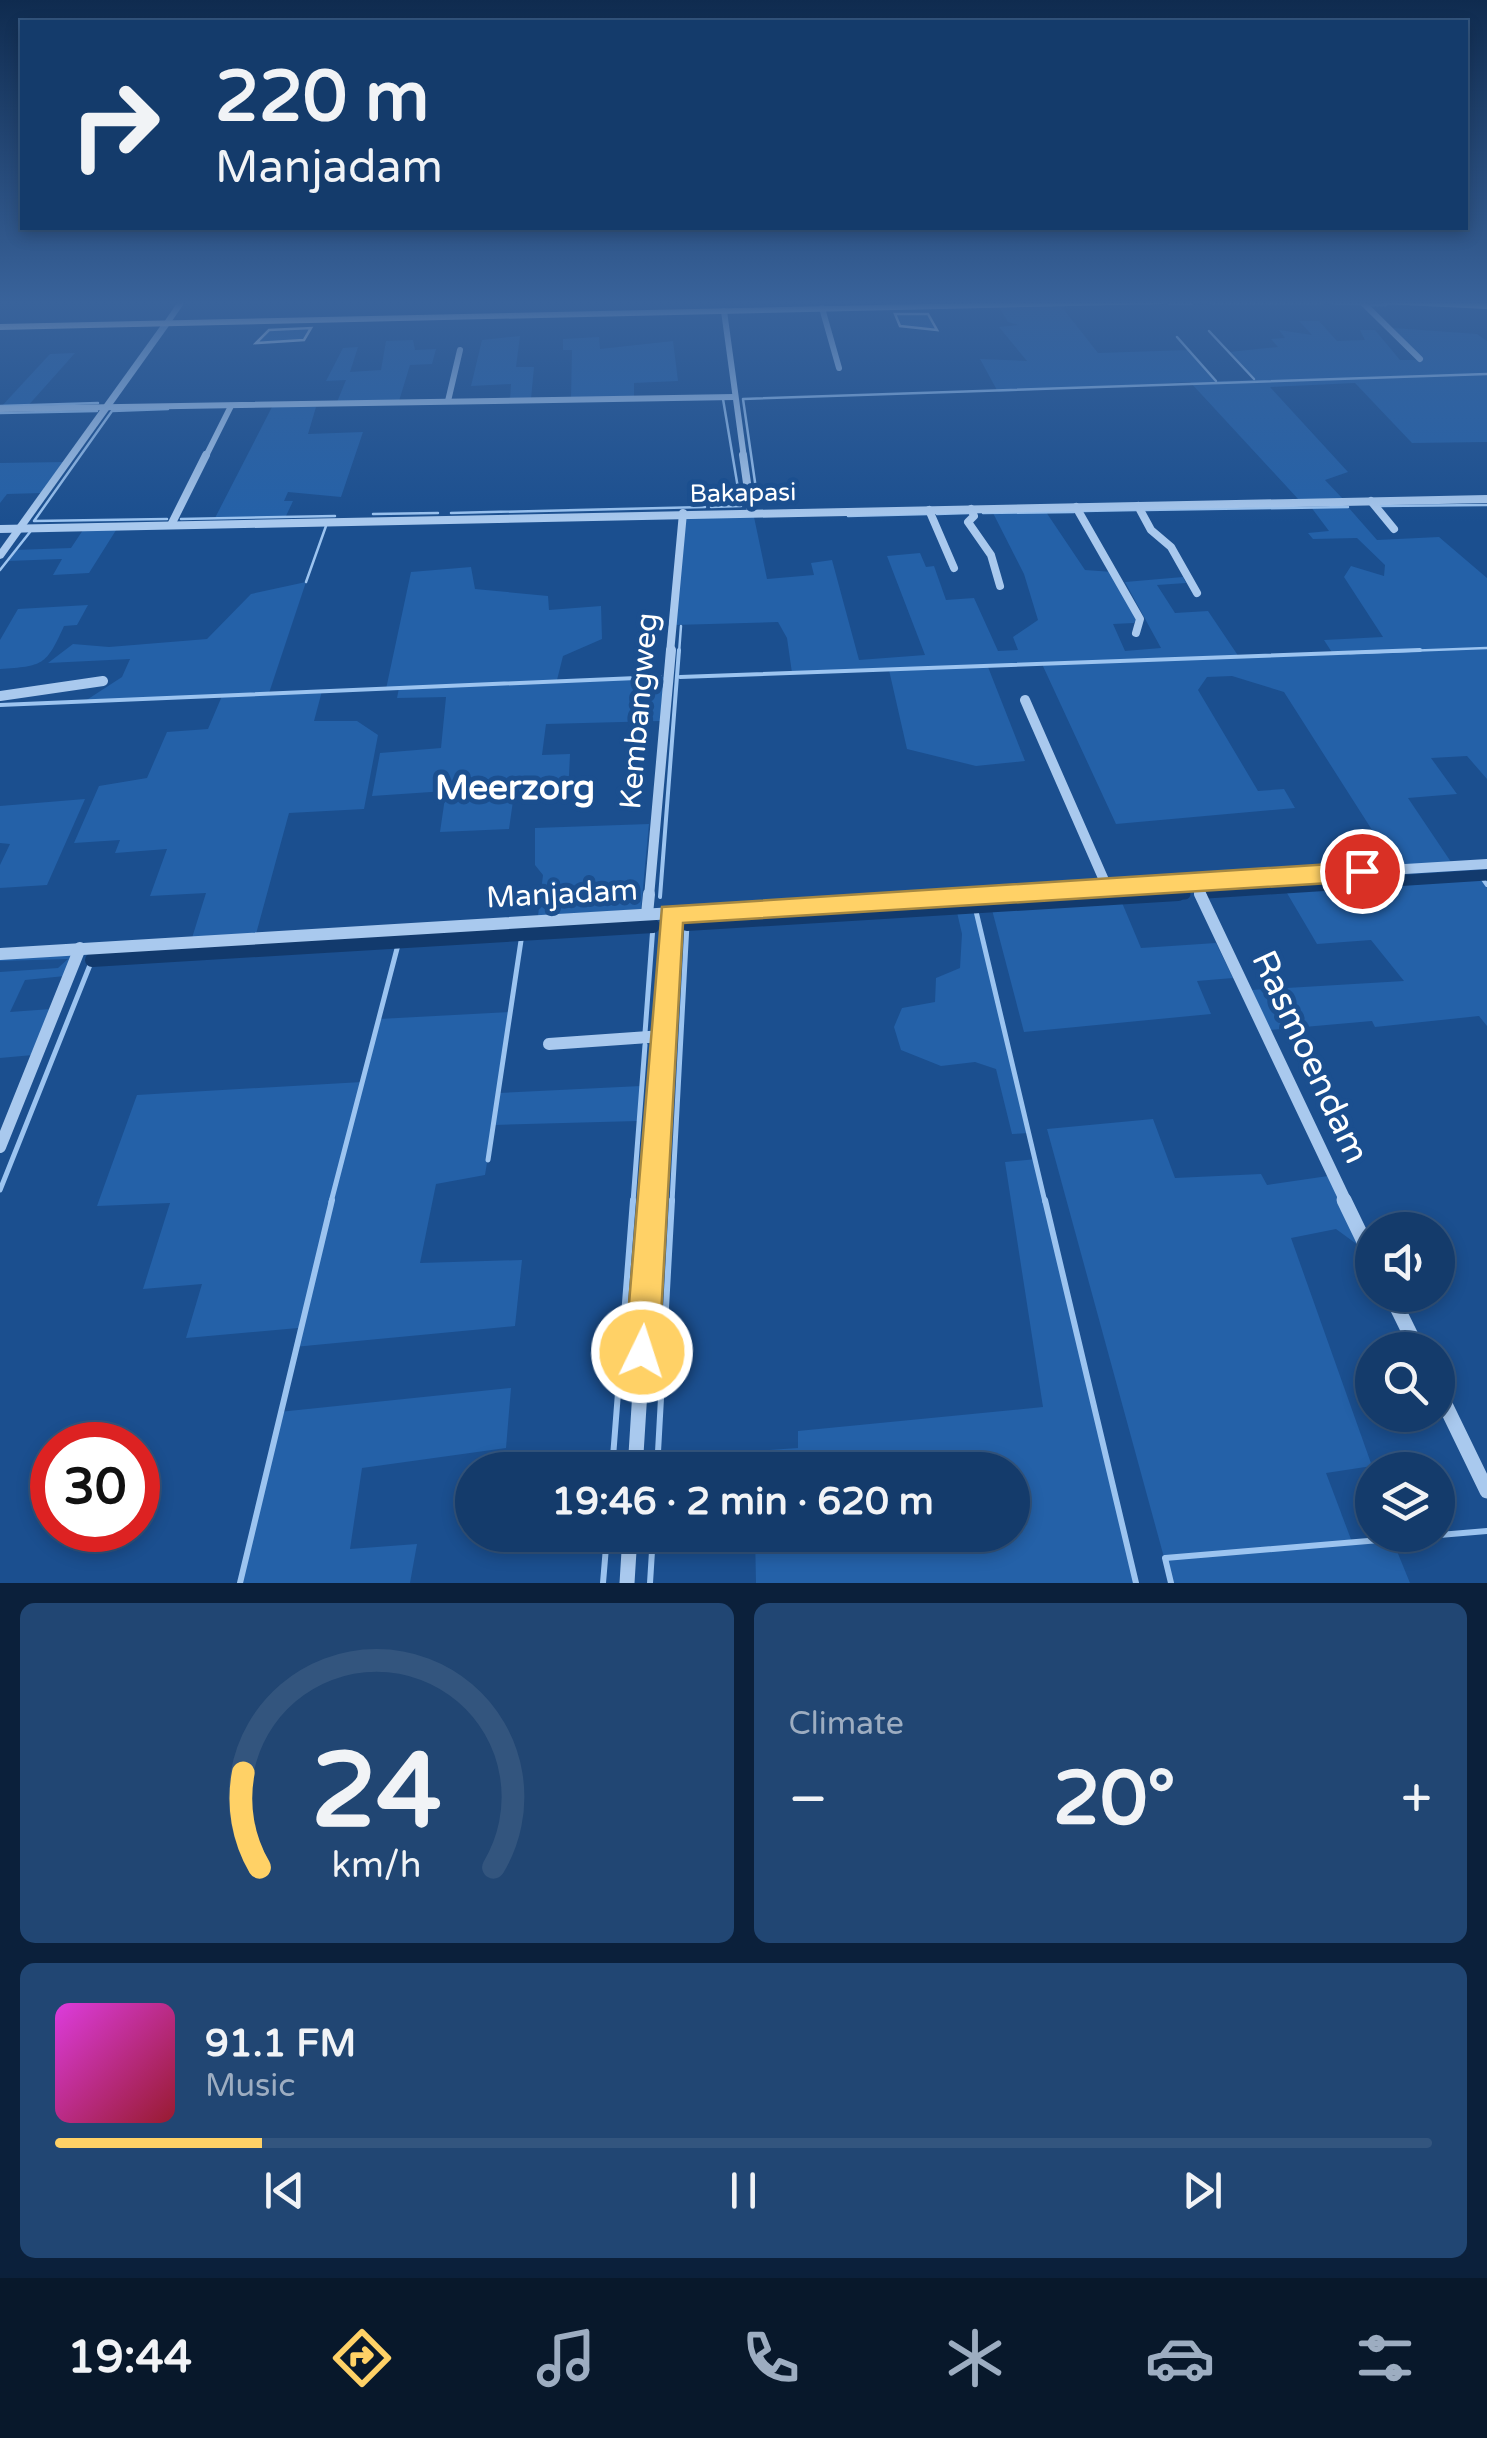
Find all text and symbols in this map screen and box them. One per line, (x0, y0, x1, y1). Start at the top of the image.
text: 220 m (215, 56, 429, 140)
icon: right (50, 60, 180, 190)
text: Manjadam (215, 141, 443, 195)
street label: Bakapasi (689, 477, 797, 509)
street label: Kembangweg (612, 611, 666, 811)
district label: Meerzorg (435, 767, 595, 809)
pin (1320, 829, 1405, 914)
icon: arrive (1335, 844, 1390, 899)
street label: Manjadam (485, 872, 639, 916)
street label: Rasmoendam (1242, 944, 1378, 1170)
map controls (1355, 1212, 1455, 1552)
button: sound (1355, 1212, 1455, 1312)
position arrow (590, 1300, 694, 1404)
button: search (1355, 1332, 1455, 1432)
speed limit sign: 30 (30, 1422, 160, 1552)
button: layers (1355, 1452, 1455, 1552)
text: 19:46 · 2 min · 620 m (551, 1479, 934, 1525)
text: Climate (789, 1705, 904, 1743)
text: 24 (311, 1730, 442, 1855)
text: 20° (1053, 1754, 1176, 1844)
text: − (789, 1767, 828, 1833)
text: + (1401, 1767, 1432, 1833)
text: km/h (332, 1844, 422, 1887)
text: 91.1 FM (205, 2021, 356, 2067)
text: Music (205, 2067, 295, 2105)
icon: previous (257, 2163, 312, 2218)
icon: pause (716, 2163, 771, 2218)
icon: next (1175, 2163, 1230, 2218)
icon: directions (327, 2323, 397, 2393)
icon: music (531, 2323, 601, 2393)
icon: phone (736, 2323, 806, 2393)
icon: climate (940, 2323, 1010, 2393)
icon: car (1145, 2323, 1215, 2393)
icon: filters (1350, 2323, 1420, 2393)
text: 19:44 (67, 2331, 192, 2385)

